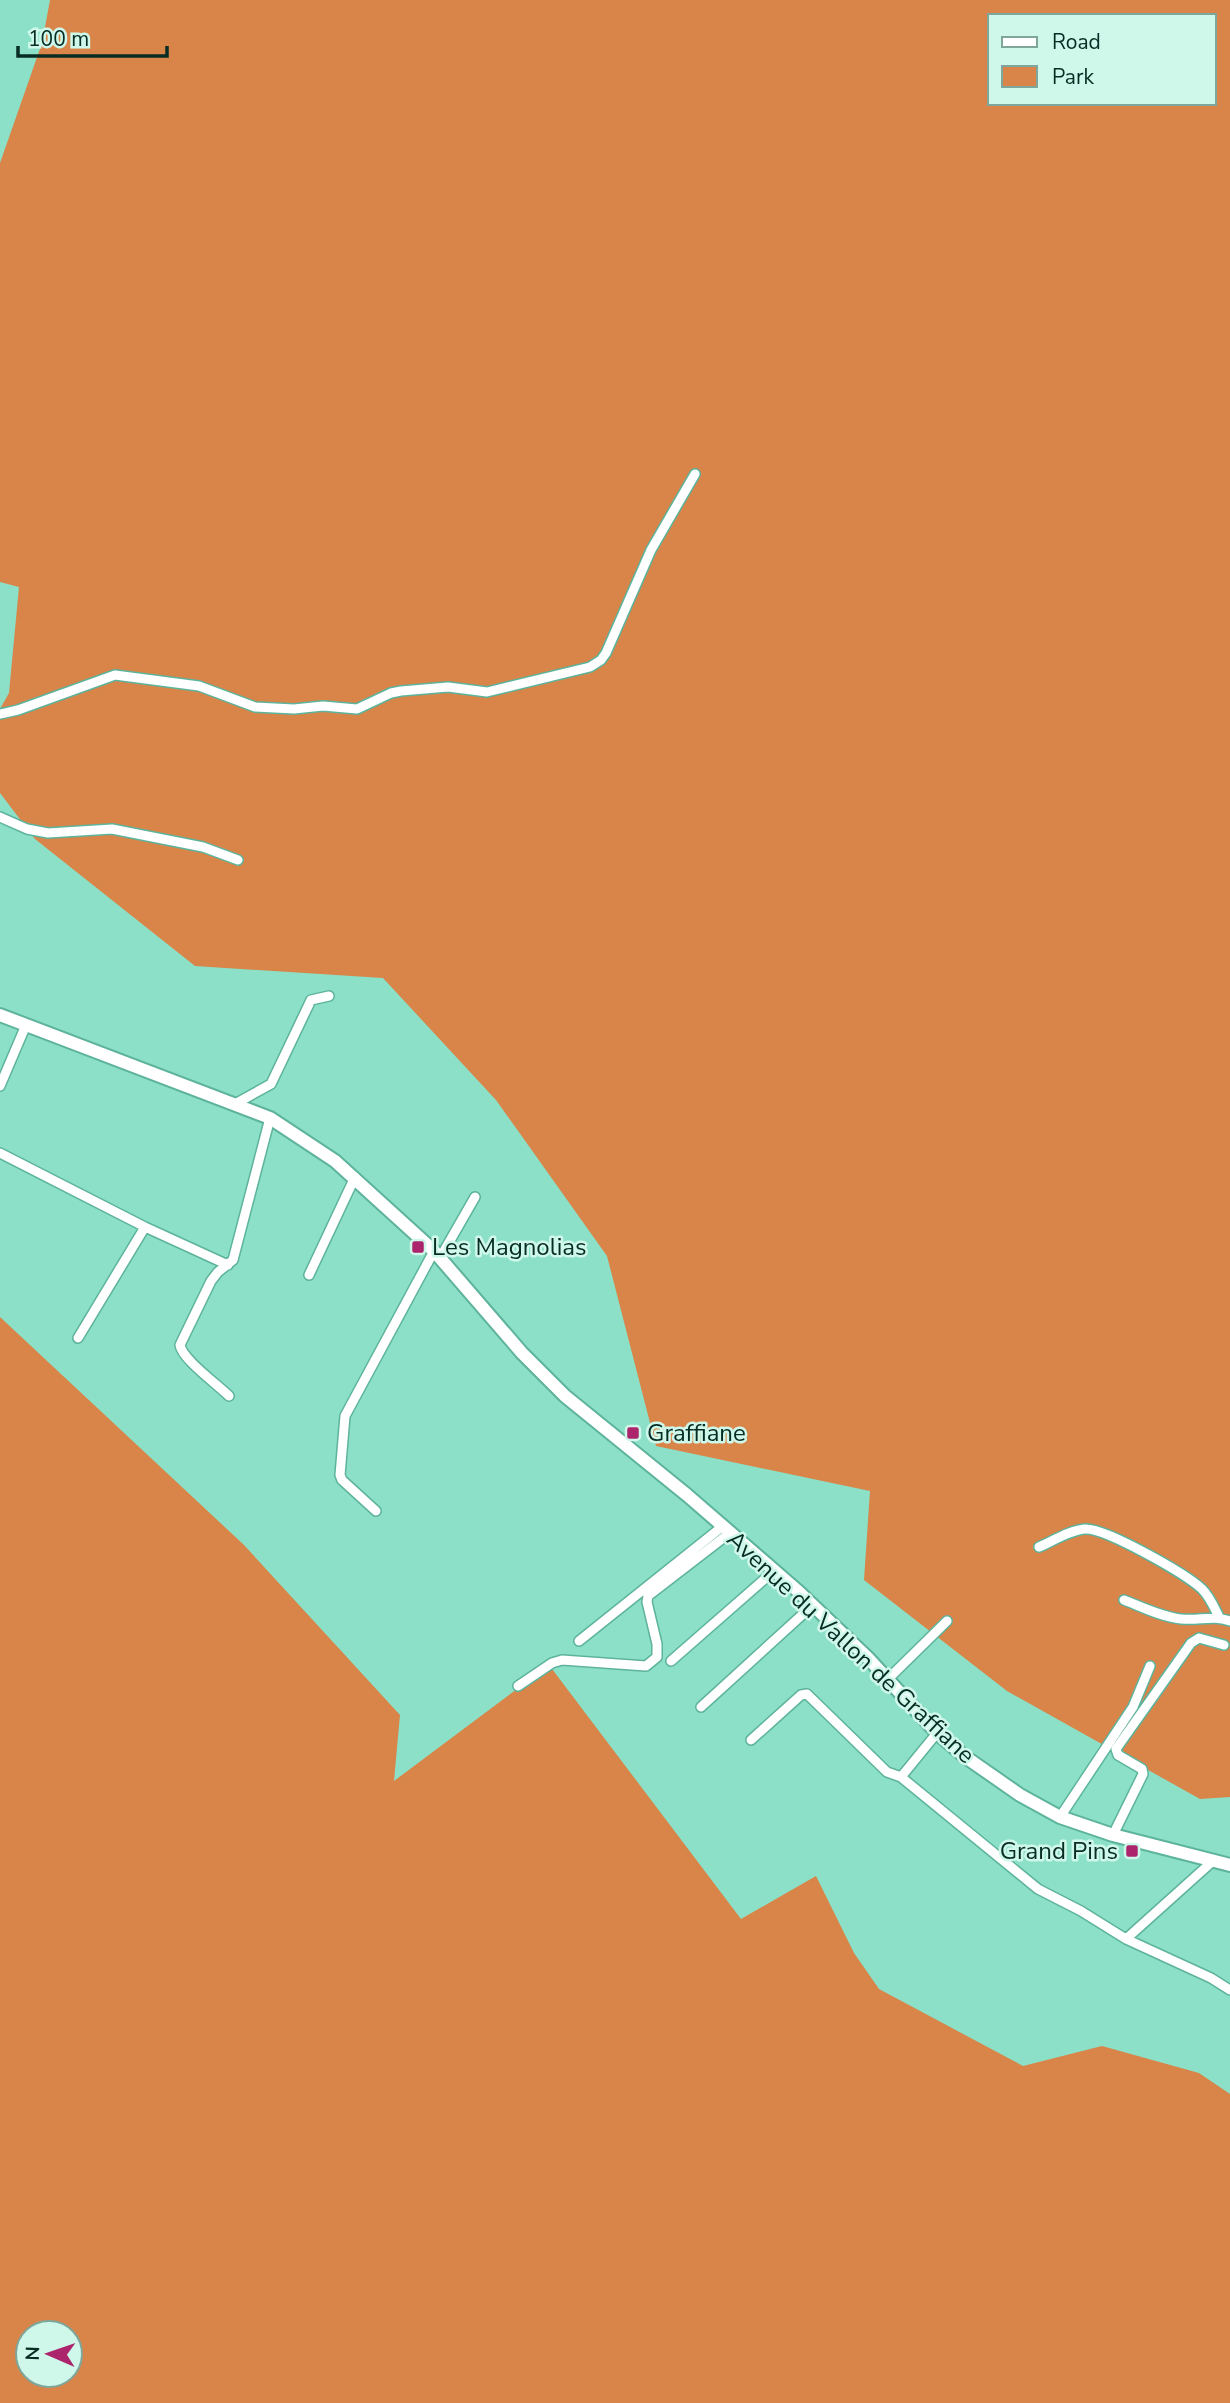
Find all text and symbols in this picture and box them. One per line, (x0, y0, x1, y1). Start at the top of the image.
scale bar (18, 14, 166, 58)
legend (988, 14, 1216, 105)
text: 100 m (28, 25, 89, 53)
text: Road (1052, 28, 1101, 56)
text: Park (1052, 63, 1094, 91)
place label: Les Magnolias (432, 1231, 587, 1263)
marker: Les Magnolias (410, 1239, 426, 1255)
place label: Graffiane (647, 1417, 746, 1449)
marker: Graffiane (625, 1425, 641, 1441)
street label: Avenue du Vallon de Graffiane (720, 1523, 982, 1771)
place label: Grand Pins (1000, 1835, 1118, 1867)
marker: Grand Pins (1124, 1843, 1140, 1859)
north arrow (14, 2319, 84, 2389)
text: N (20, 2346, 46, 2361)

